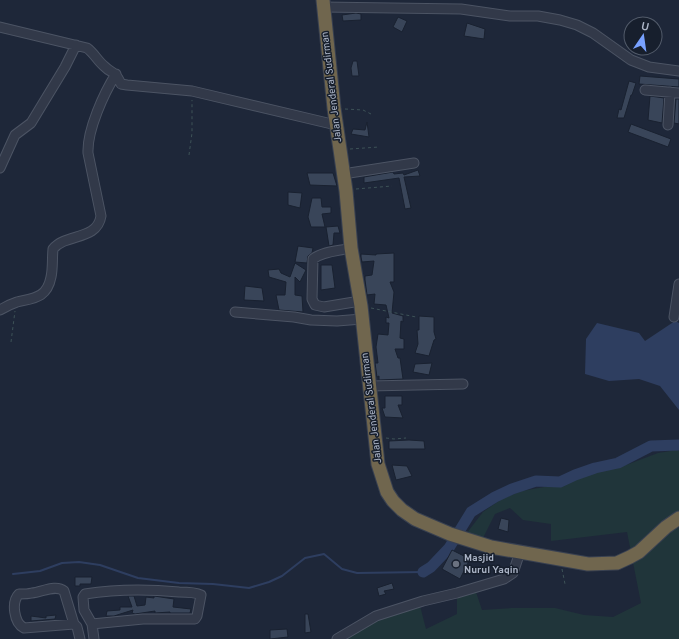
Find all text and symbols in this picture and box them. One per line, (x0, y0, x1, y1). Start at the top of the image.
north arrow (623, 16, 663, 56)
text: U (640, 20, 650, 35)
street label: Jalan Jenderal Sudirman (319, 31, 345, 143)
street label: Jalan Jenderal Sudirman (359, 352, 385, 464)
place label: Masjid Nurul Yaqin (464, 552, 519, 577)
marker: Masjid Nurul Yaqin (451, 559, 461, 569)

